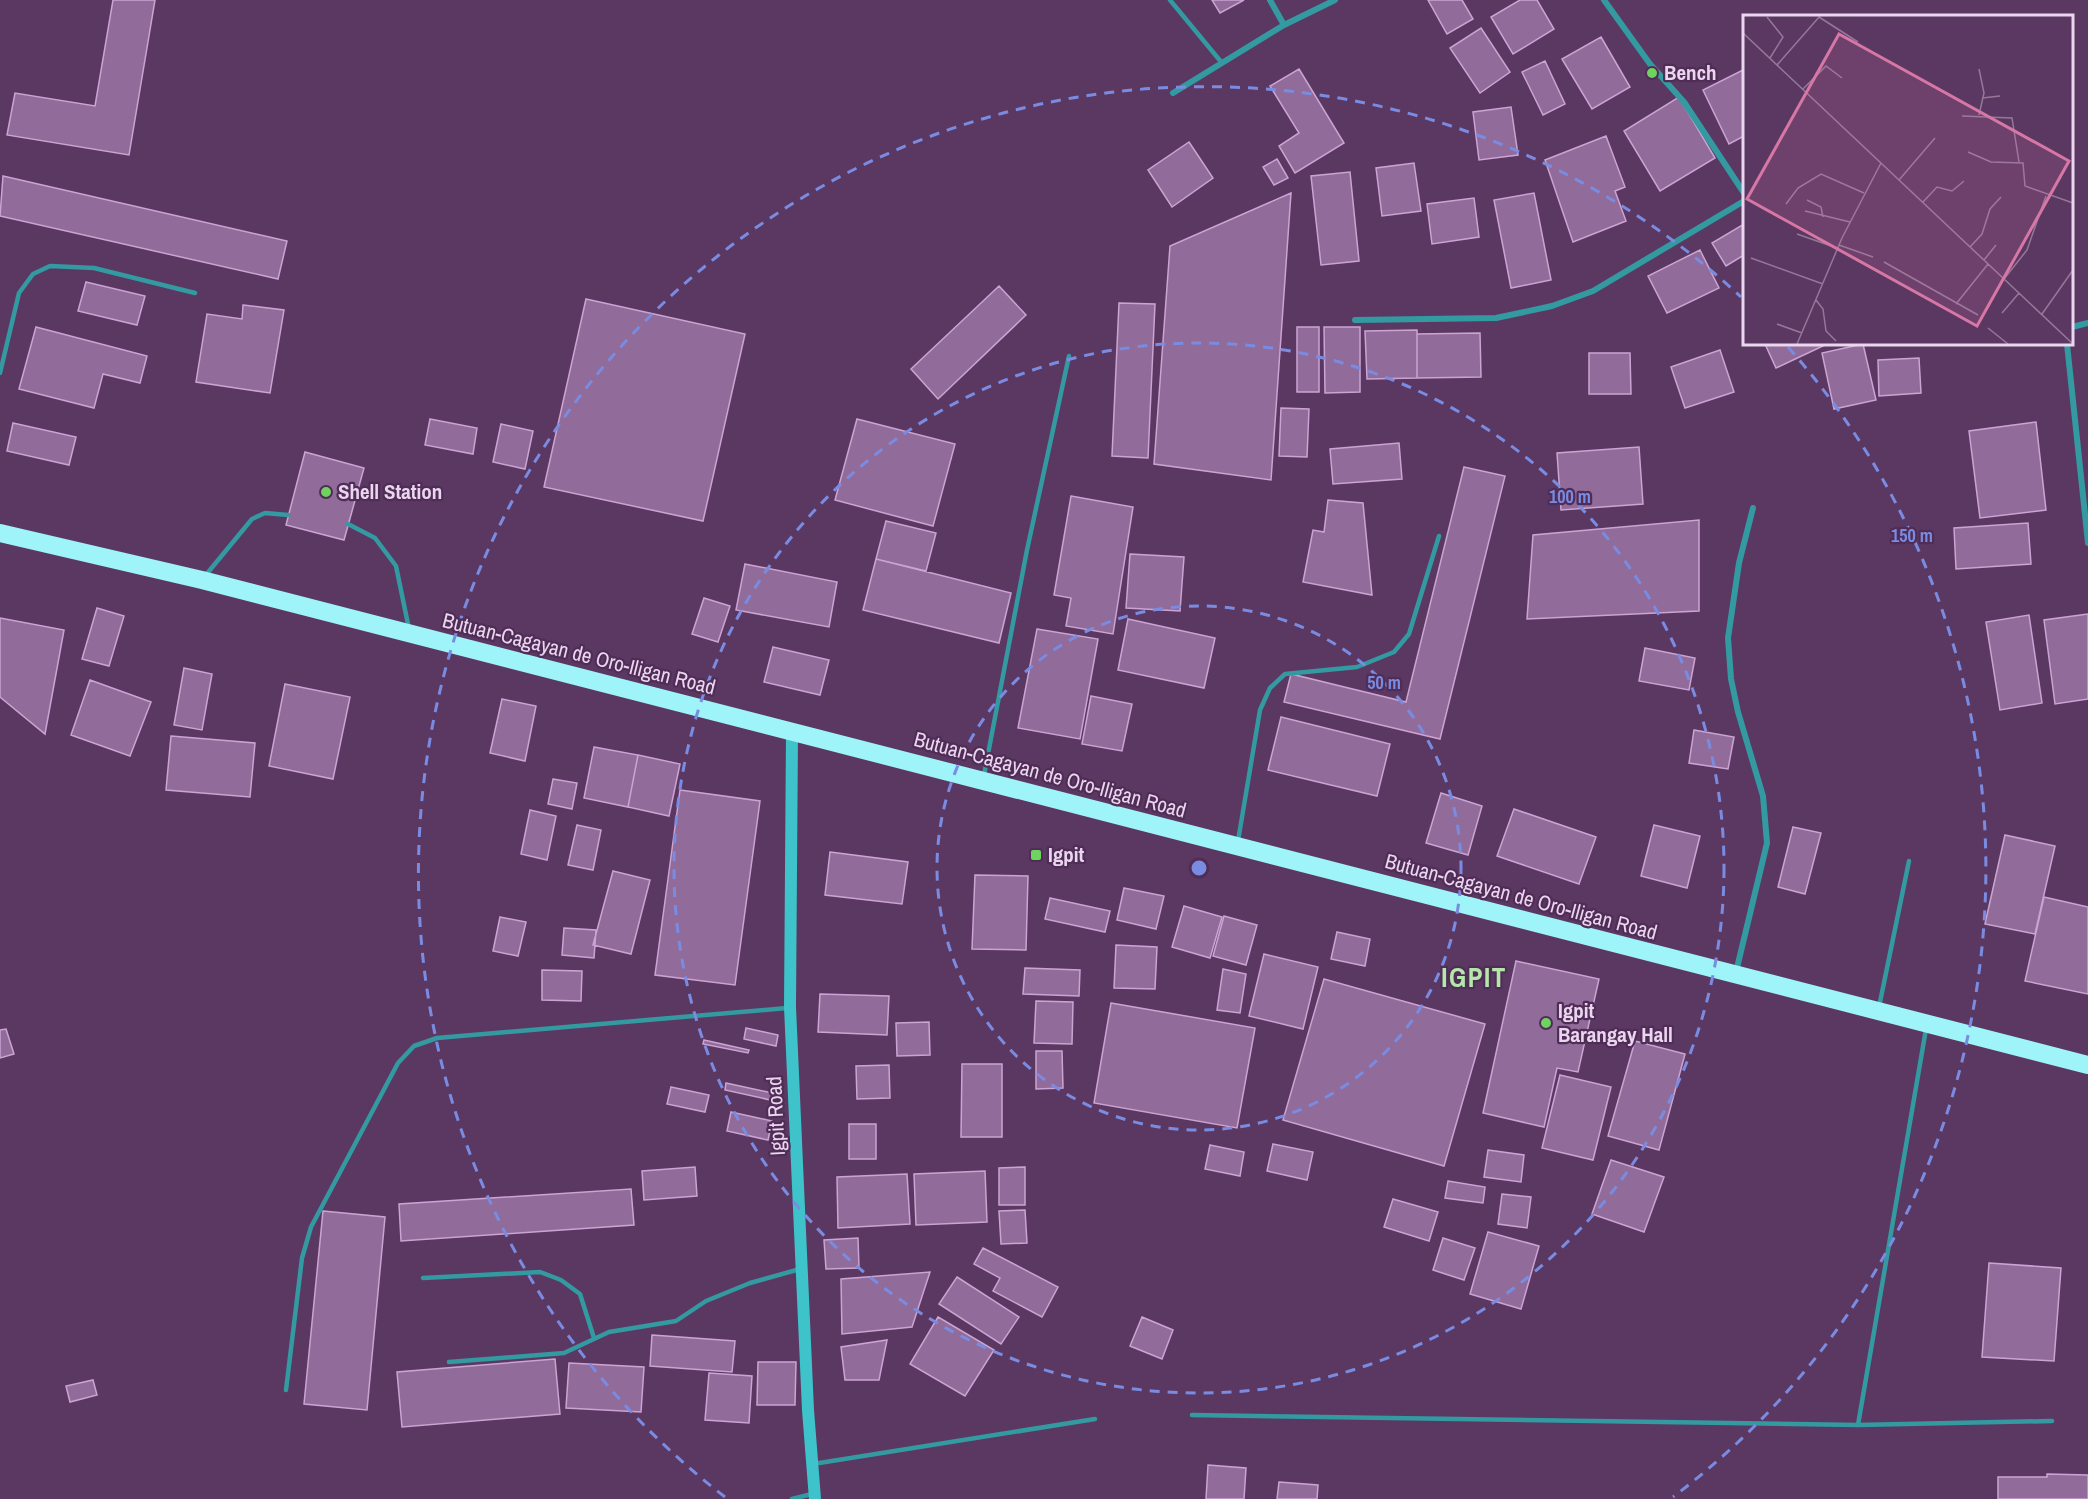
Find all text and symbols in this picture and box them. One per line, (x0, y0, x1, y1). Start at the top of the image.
inset map (1743, 15, 2073, 345)
place label: Bench (1664, 58, 1717, 87)
marker: Bench (1645, 66, 1659, 80)
place label: Shell Station (338, 477, 442, 506)
text: 100 m (1549, 484, 1591, 509)
marker: Shell Station (319, 485, 333, 499)
text: 150 m (1891, 523, 1933, 548)
street label: Butuan-Cagayan de Oro-Iligan Road (440, 606, 719, 702)
text: 50 m (1367, 670, 1401, 695)
street label: Butuan-Cagayan de Oro-Iligan Road (911, 724, 1189, 825)
place label: Igpit (1048, 840, 1085, 869)
street label: Butuan-Cagayan de Oro-Iligan Road (1382, 846, 1660, 947)
marker: Igpit (1029, 848, 1043, 862)
centre of rings (1189, 858, 1209, 878)
district label: IGPIT (1441, 959, 1507, 995)
place label: Igpit Barangay Hall (1558, 996, 1673, 1049)
marker: Igpit Barangay Hall (1539, 1016, 1553, 1030)
street label: Igpit Road (759, 1076, 792, 1156)

